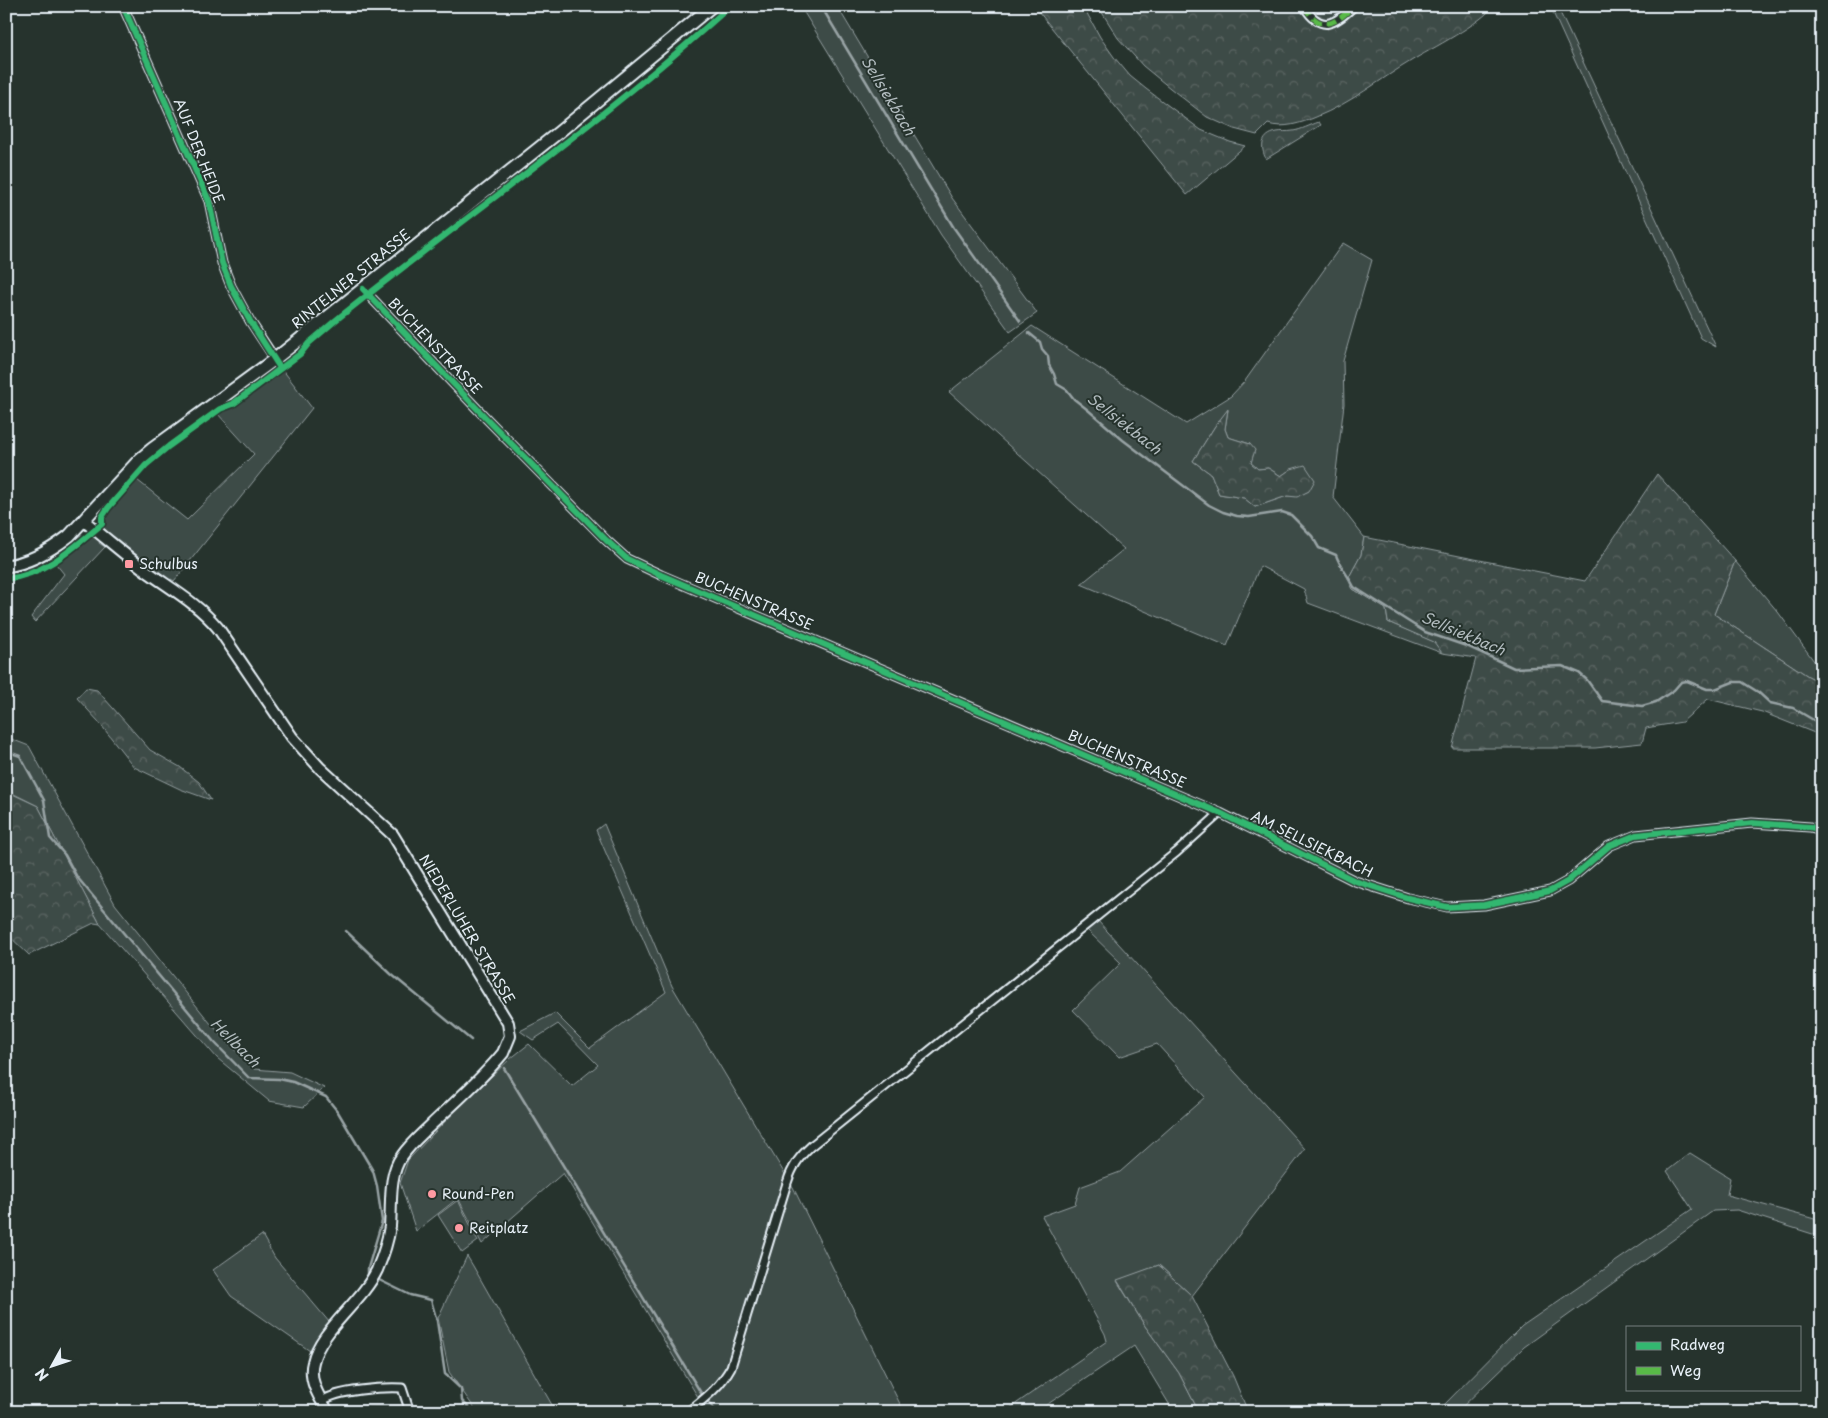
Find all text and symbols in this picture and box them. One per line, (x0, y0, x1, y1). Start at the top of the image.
water label: Sellsiekbach (857, 51, 922, 139)
street label: AUF DER HEIDE (169, 95, 230, 207)
street label: RINTELNER STRASSE (287, 224, 415, 333)
street label: BUCHENSTRASSE (384, 293, 487, 399)
water label: Sellsiekbach (1083, 386, 1167, 459)
place label: Schulbus (139, 553, 198, 574)
marker: Schulbus (123, 558, 135, 570)
street label: BUCHENSTRASSE (692, 566, 817, 635)
water label: Sellsiekbach (1418, 605, 1509, 661)
street label: BUCHENSTRASSE (1065, 724, 1190, 793)
street label: AM SELLSIEKBACH (1248, 805, 1377, 882)
street label: NIEDERLUHER STRASSE (414, 850, 520, 1007)
water label: Hellbach (206, 1012, 266, 1072)
place label: Round-Pen (442, 1183, 514, 1204)
marker: Round-Pen (426, 1188, 438, 1200)
place label: Reitplatz (469, 1217, 528, 1238)
marker: Reitplatz (453, 1222, 465, 1234)
legend (1626, 1326, 1800, 1390)
text: Radweg (1670, 1332, 1725, 1355)
north arrow (28, 1340, 78, 1390)
text: Weg (1670, 1358, 1701, 1381)
text: N (30, 1364, 53, 1386)

